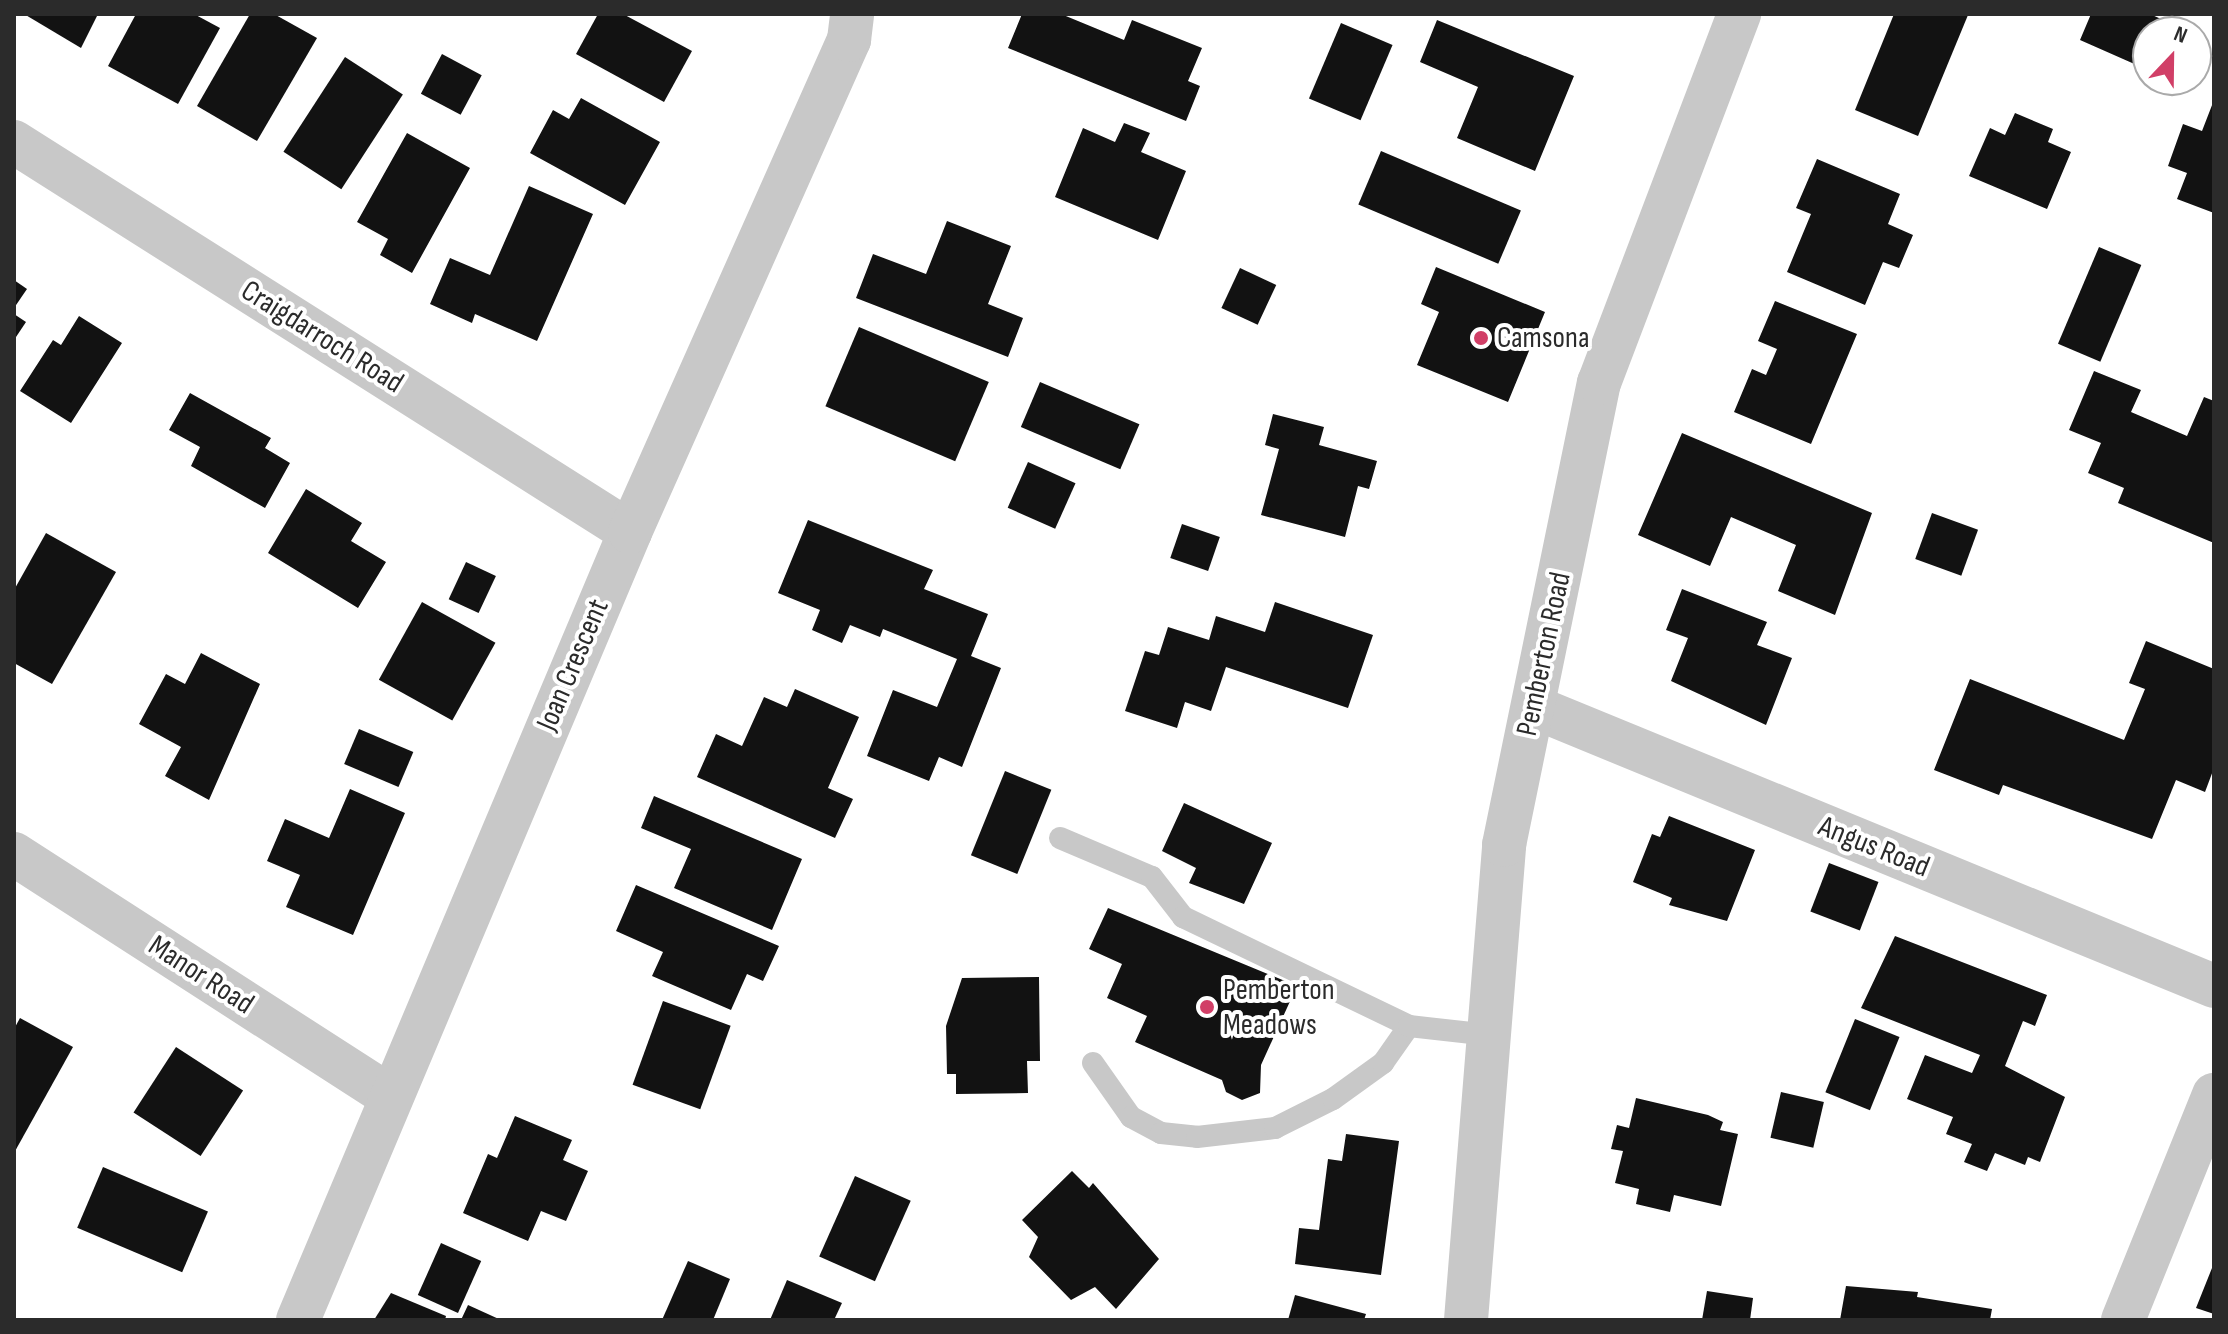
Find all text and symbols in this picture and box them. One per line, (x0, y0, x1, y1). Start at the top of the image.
north arrow (2132, 16, 2212, 96)
text: N (2170, 20, 2191, 50)
street label: Craigdarroch Road (234, 273, 410, 401)
place label: Camsona (1497, 320, 1589, 356)
marker: Camsona (1472, 329, 1490, 347)
street label: Pemberton Road (1509, 569, 1579, 739)
street label: Joan Crescent (529, 594, 617, 736)
street label: Angus Road (1813, 809, 1935, 885)
street label: Manor Road (142, 928, 260, 1022)
place label: Pemberton Meadows (1223, 972, 1335, 1042)
marker: Pemberton Meadows (1198, 998, 1216, 1016)

